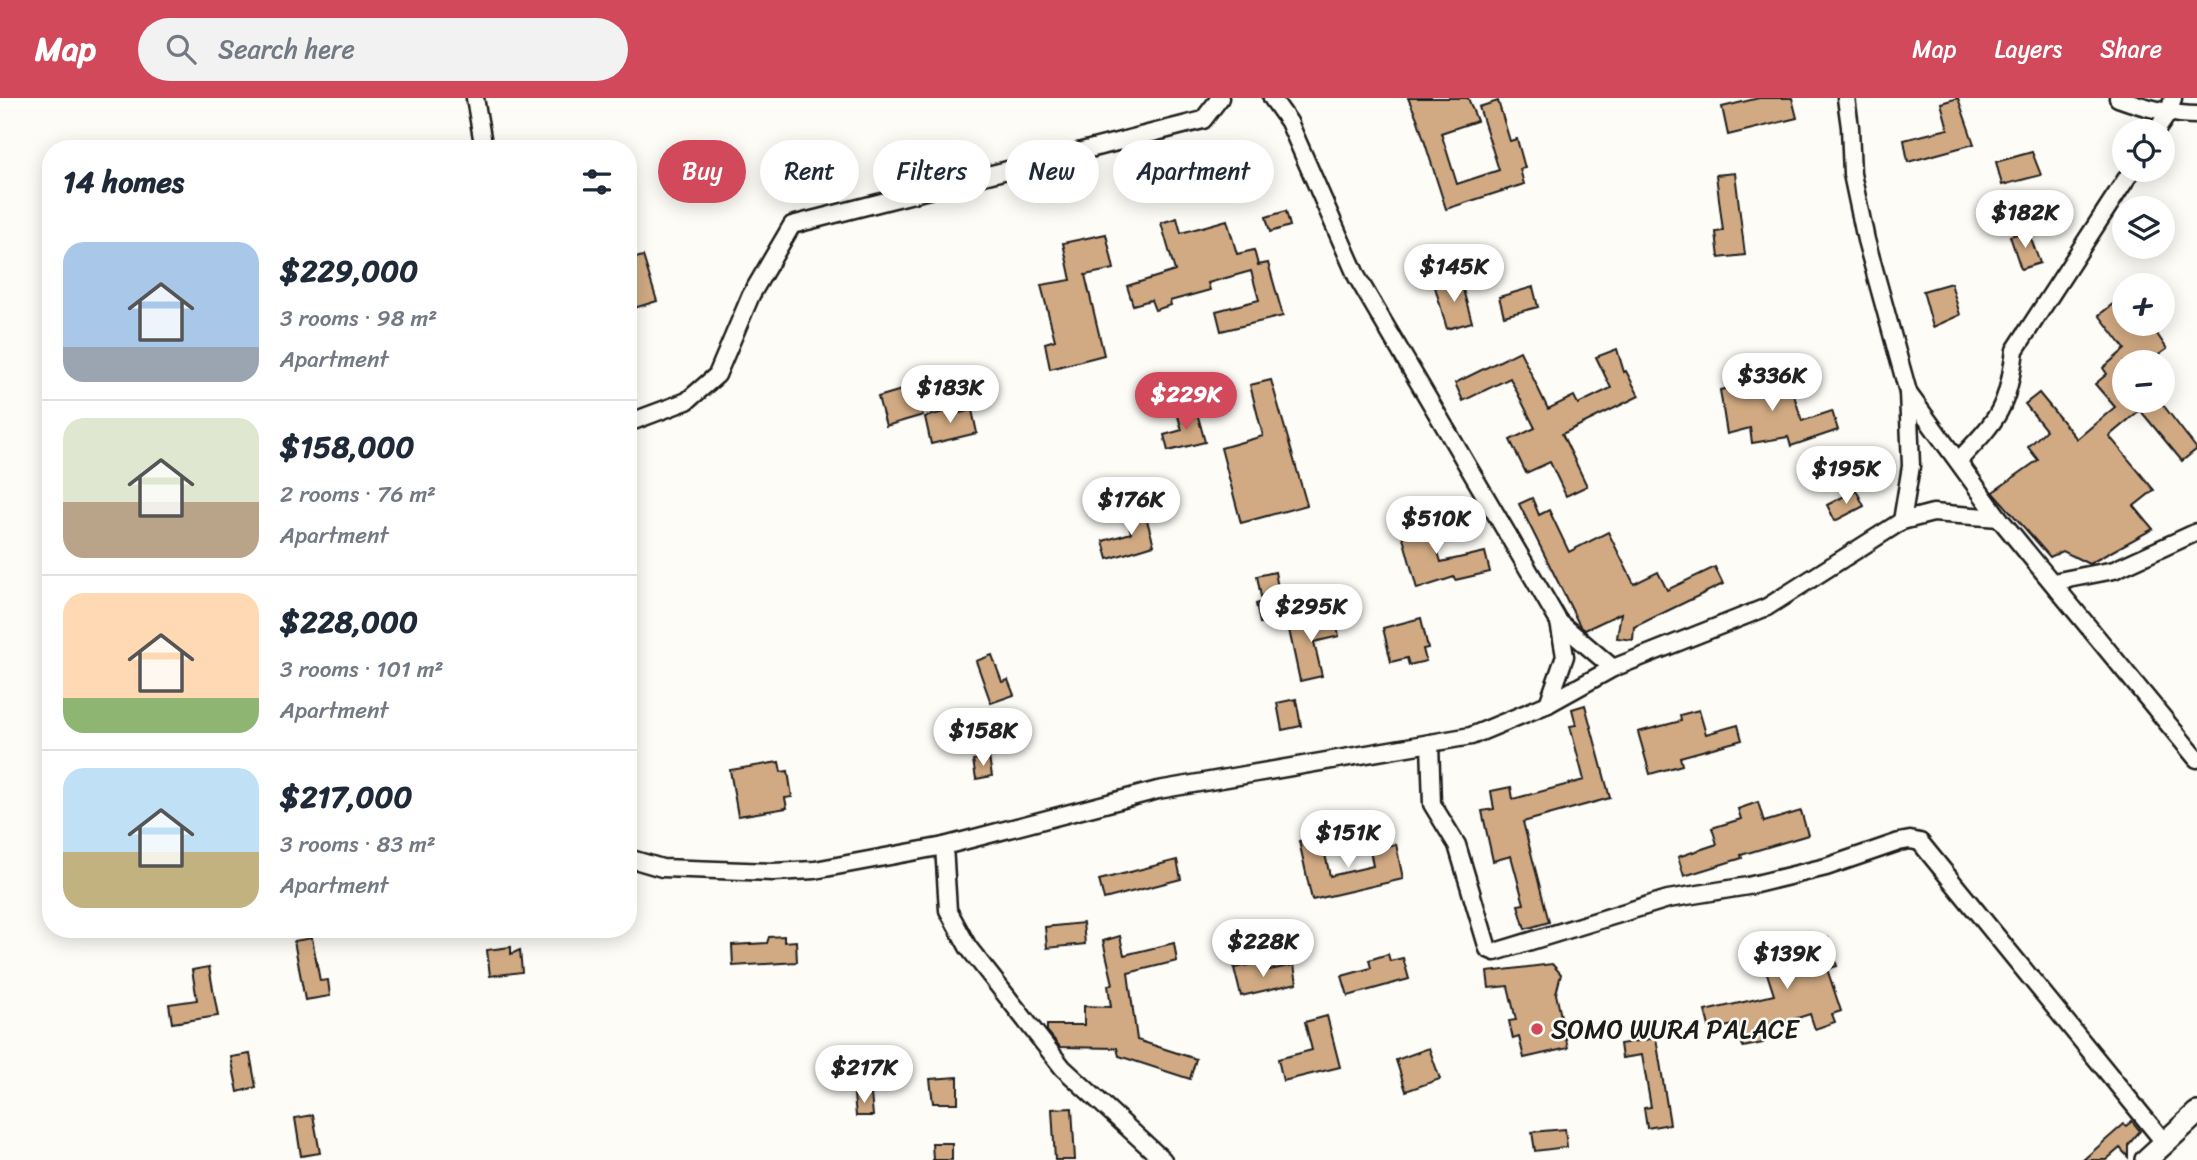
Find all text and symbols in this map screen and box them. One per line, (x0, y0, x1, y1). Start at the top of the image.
search box (138, 18, 628, 81)
text: Map (35, 20, 96, 78)
text: Search here (218, 26, 355, 72)
text: Map (1912, 28, 1957, 70)
text: Layers (1995, 28, 2062, 70)
text: Share (2100, 28, 2162, 70)
icon: search (162, 30, 200, 68)
map controls (2112, 119, 2175, 413)
button: locate (2112, 119, 2175, 182)
chip: Buy (658, 140, 746, 203)
chip: Rent (760, 140, 859, 203)
chip: Filters (873, 140, 991, 203)
chip: New (1005, 140, 1099, 203)
chip: Apartment (1113, 140, 1274, 203)
text: 14 homes (63, 155, 184, 209)
icon: filters (578, 163, 616, 201)
pin: $182K (1976, 190, 2074, 250)
text: $182K (1992, 192, 2058, 233)
button: layers (2112, 196, 2175, 259)
text: $229,000 (280, 244, 418, 298)
pin: $145K (1405, 244, 1503, 304)
text: $145K (1420, 246, 1488, 287)
icon: home (119, 270, 203, 354)
button: + (2112, 273, 2175, 336)
text: 3 rooms · 98 m² (280, 298, 437, 339)
text: Apartment (280, 339, 389, 380)
button: − (2112, 350, 2175, 413)
pin: $336K (1723, 354, 1821, 413)
text: $336K (1738, 355, 1806, 396)
pin: $183K (901, 366, 999, 425)
text: $183K (917, 367, 983, 408)
pin: $229K (1137, 372, 1235, 432)
text: $229K (1151, 374, 1221, 415)
text: $158,000 (280, 420, 414, 474)
icon: home (119, 446, 203, 530)
pin: $195K (1797, 446, 1895, 506)
text: $195K (1812, 448, 1880, 489)
text: 2 rooms · 76 m² (280, 474, 436, 515)
pin: $176K (1082, 478, 1180, 537)
text: $176K (1098, 479, 1164, 520)
pin: $510K (1387, 496, 1485, 556)
text: $510K (1402, 498, 1470, 539)
text: Apartment (280, 515, 389, 556)
pin: $295K (1262, 584, 1360, 644)
text: $295K (1276, 586, 1346, 627)
text: $228,000 (280, 595, 418, 649)
icon: home (119, 621, 203, 705)
text: 3 rooms · 101 m² (280, 649, 444, 690)
text: Apartment (280, 690, 389, 731)
pin: $158K (934, 708, 1032, 768)
text: $158K (949, 710, 1017, 751)
text: $217,000 (280, 770, 412, 824)
icon: home (119, 796, 203, 880)
pin: $151K (1299, 810, 1397, 870)
text: $151K (1316, 812, 1380, 853)
text: 3 rooms · 83 m² (280, 824, 436, 865)
text: Apartment (280, 865, 389, 906)
pin: $228K (1214, 920, 1312, 979)
text: $228K (1228, 921, 1298, 962)
pin: $139K (1738, 932, 1836, 991)
text: $139K (1754, 933, 1820, 974)
place label: SOMO WURA PALACE (1551, 1006, 1800, 1052)
marker: SOMO WURA PALACE (1529, 1021, 1545, 1037)
pin: $217K (815, 1046, 913, 1105)
text: $217K (831, 1047, 897, 1088)

